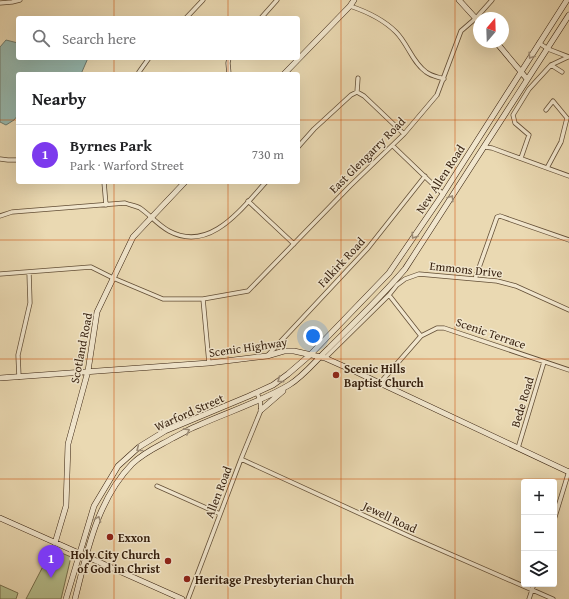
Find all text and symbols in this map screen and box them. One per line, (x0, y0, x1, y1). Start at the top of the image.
north arrow (473, 12, 509, 48)
search box (16, 16, 300, 60)
icon: search (30, 27, 52, 49)
text: Search here (62, 28, 136, 49)
one-way arrow (529, 52, 536, 59)
text: Nearby (32, 86, 86, 111)
street label: East Glengarry Road (325, 113, 409, 197)
text: Byrnes Park (70, 135, 152, 156)
street label: New Allen Road (411, 141, 469, 217)
text: 1 (42, 145, 48, 164)
text: 730 m (252, 145, 284, 164)
text: Park · Warford Street (70, 156, 184, 175)
one-way arrow (446, 195, 454, 202)
one-way arrow (411, 232, 419, 239)
street label: Falkirk Road (313, 233, 369, 291)
street label: Emmons Drive (429, 257, 503, 281)
street label: Scotland Road (66, 311, 96, 385)
street label: Scenic Terrace (454, 313, 529, 353)
your location (303, 326, 323, 346)
street label: Scenic Highway (208, 333, 288, 361)
place label: Scenic Hills Baptist Church (344, 360, 424, 391)
marker: Scenic Hills Baptist Church (331, 370, 341, 380)
street label: Bede Road (506, 374, 538, 429)
one-way arrow (277, 375, 284, 383)
street label: Warford Street (151, 389, 227, 435)
one-way arrow (183, 428, 191, 436)
one-way arrow (136, 444, 143, 451)
street label: Allen Road (200, 463, 236, 520)
map controls (521, 479, 557, 587)
button: + (521, 479, 557, 515)
street label: Jewell Road (358, 496, 420, 537)
button: − (521, 515, 557, 551)
one-way arrow (94, 516, 102, 523)
place label: Exxon (118, 529, 150, 546)
marker: Exxon (105, 532, 115, 542)
pin: 1 (38, 545, 64, 578)
place label: Holy City Church of God in Christ (70, 546, 160, 577)
button: layers (521, 551, 557, 587)
marker: Holy City Church of God in Christ (163, 556, 173, 566)
place label: Heritage Presbyterian Church (195, 571, 354, 588)
marker: Heritage Presbyterian Church (182, 574, 192, 584)

